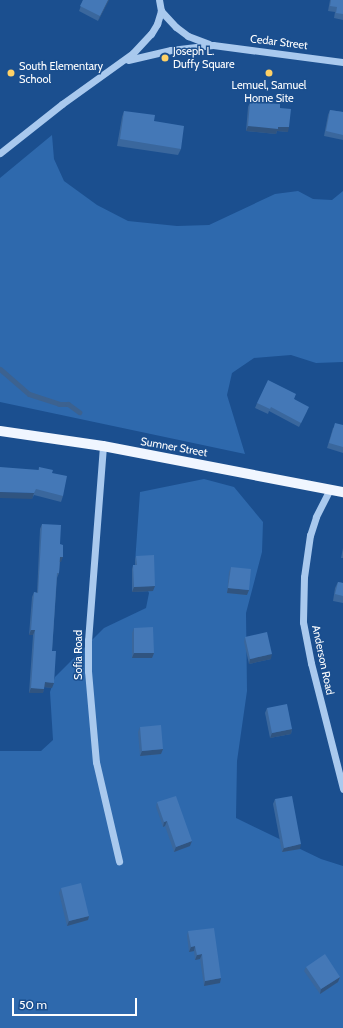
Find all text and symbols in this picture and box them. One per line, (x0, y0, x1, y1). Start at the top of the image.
street label: Cedar Street (249, 32, 309, 52)
place label: Joseph L. Duffy Square (173, 45, 235, 71)
marker: Joseph L. Duffy Square (160, 53, 170, 63)
place label: South Elementary School (19, 60, 103, 86)
marker: South Elementary School (6, 68, 16, 78)
marker: Lemuel, Samuel Home Site (264, 68, 274, 78)
place label: Lemuel, Samuel Home Site (232, 79, 306, 105)
street label: Sumner Street (139, 435, 209, 459)
street label: Anderson Road (309, 624, 337, 696)
street label: Sofia Road (71, 630, 85, 680)
scale bar (14, 990, 139, 1016)
text: 50 m (19, 997, 47, 1012)

